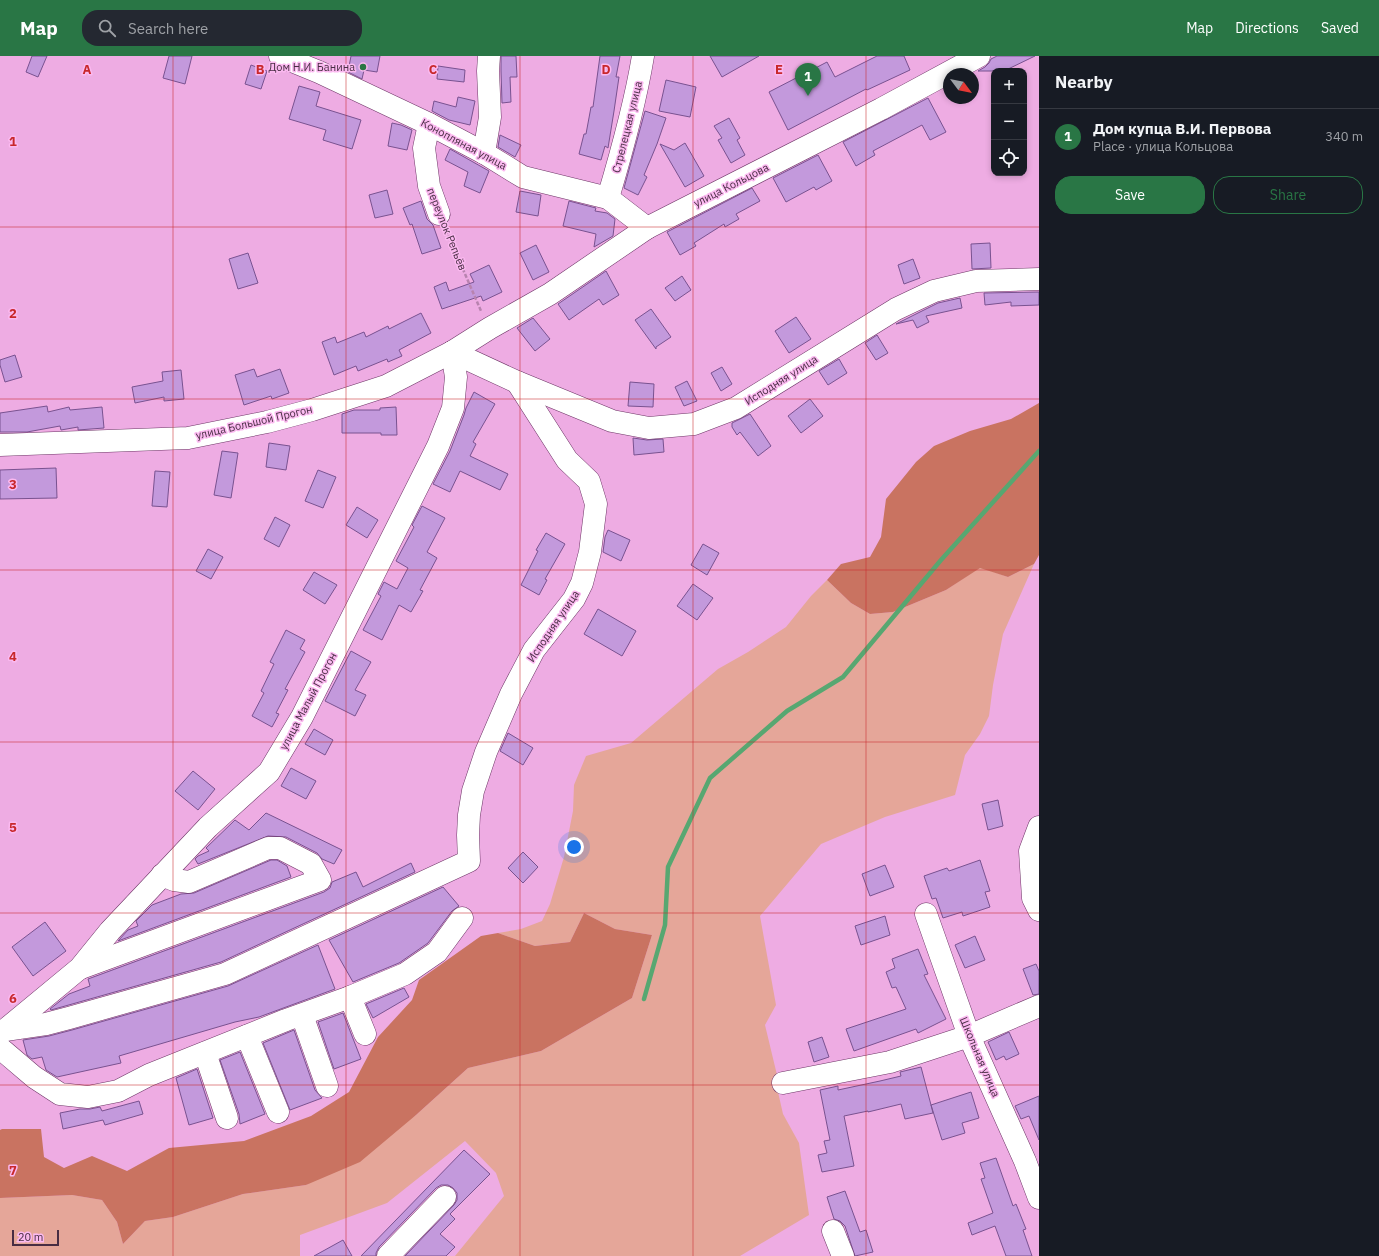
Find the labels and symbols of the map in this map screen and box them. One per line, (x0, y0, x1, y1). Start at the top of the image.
place label: Дом Н.И. Банина (268, 60, 355, 74)
text: A (83, 61, 92, 78)
text: B (256, 61, 265, 78)
text: C (429, 61, 438, 78)
text: D (601, 61, 611, 78)
text: E (775, 61, 783, 78)
marker: Дом Н.И. Банина (358, 62, 368, 72)
pin: 1 (795, 63, 821, 96)
north arrow (943, 68, 979, 104)
street label: Стрелецкая улица (609, 80, 645, 174)
street label: Конопляная улица (419, 115, 510, 173)
text: 1 (9, 133, 17, 150)
street label: улица Кольцова (691, 160, 771, 210)
street label: переулок Репьёв (424, 186, 470, 272)
text: 2 (9, 305, 17, 322)
street label: Исподняя улица (742, 352, 820, 408)
street label: улица Большой Прогон (194, 402, 314, 442)
text: 3 (9, 476, 17, 493)
street label: Исподняя улица (524, 587, 582, 665)
text: 4 (9, 648, 17, 665)
street label: улица Малый Прогон (276, 650, 340, 752)
text: 5 (9, 819, 17, 836)
your location (564, 837, 584, 857)
text: 6 (9, 990, 17, 1007)
street label: Школьная улица (957, 1015, 1003, 1099)
text: 7 (9, 1162, 17, 1179)
scale bar (12, 1228, 59, 1247)

